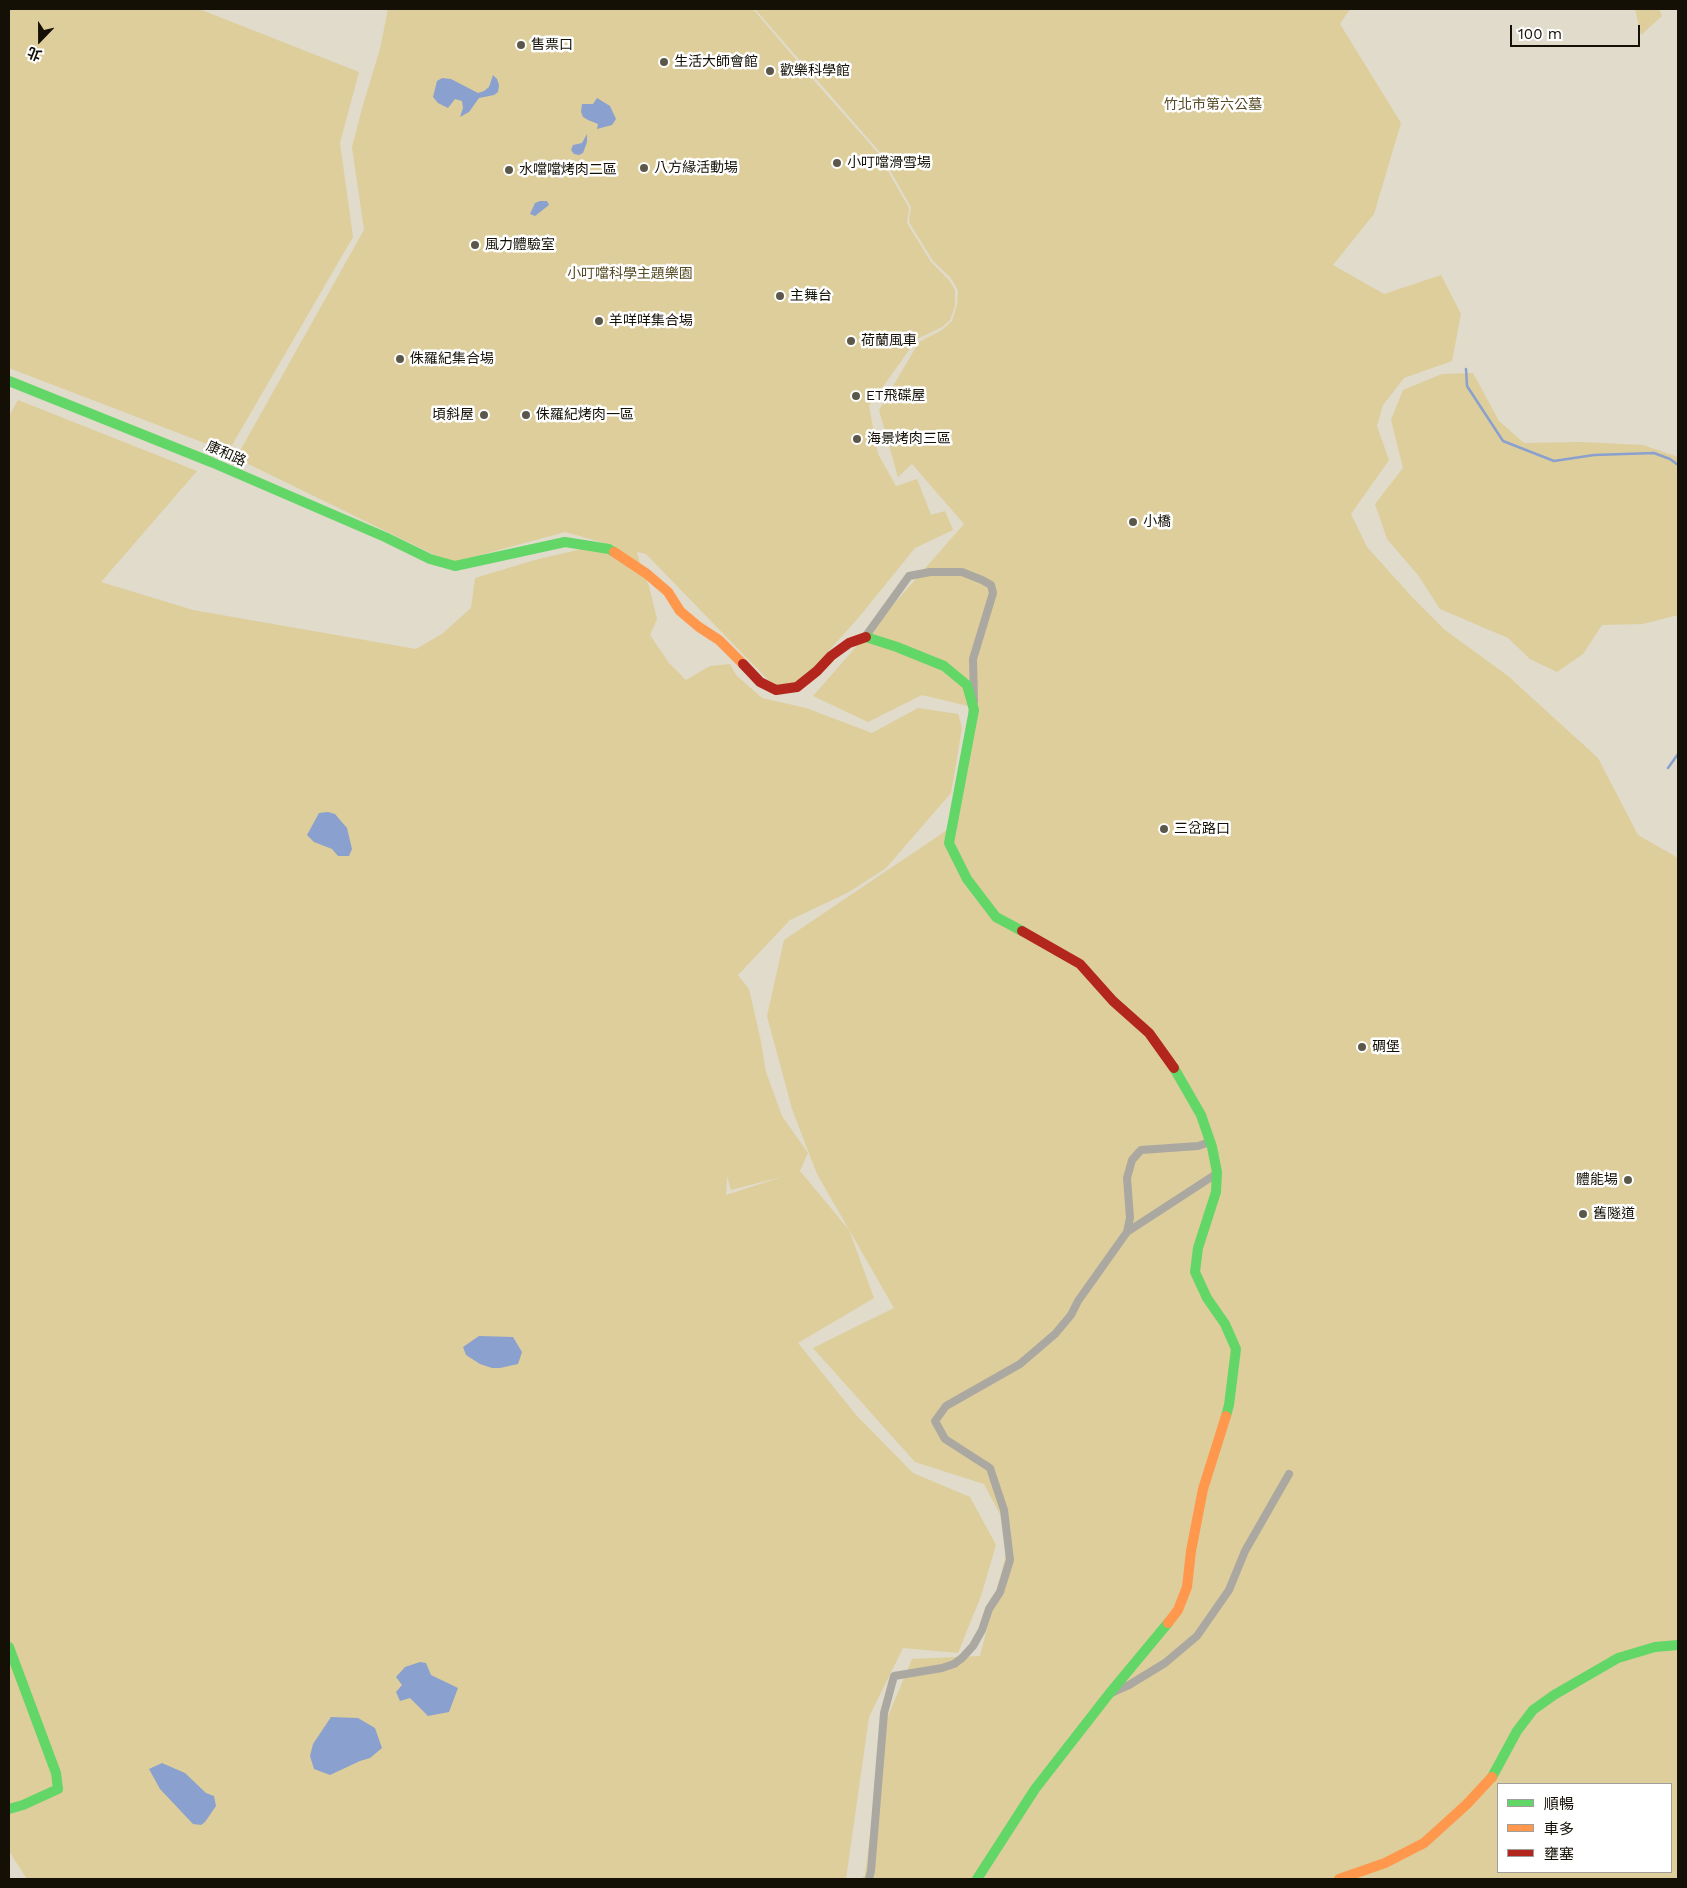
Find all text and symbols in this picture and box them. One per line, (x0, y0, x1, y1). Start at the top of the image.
north arrow (15, 15, 65, 65)
scale bar (1512, 15, 1642, 47)
text: 100 m (1518, 25, 1562, 43)
place label: 售票口 (531, 37, 573, 53)
marker: 售票口 (515, 39, 527, 51)
text: 北 (25, 44, 44, 64)
place label: 生活大師會館 (674, 54, 758, 70)
marker: 生活大師會館 (658, 56, 670, 68)
place label: 歡樂科學館 (780, 63, 850, 79)
marker: 歡樂科學館 (764, 65, 776, 77)
park label: 竹北市第六公墓 (1164, 97, 1262, 113)
place label: 小叮噹滑雪場 (847, 155, 931, 171)
marker: 小叮噹滑雪場 (831, 157, 843, 169)
place label: 八方緣活動場 (654, 160, 738, 176)
place label: 水噹噹烤肉二區 (519, 162, 617, 178)
marker: 八方緣活動場 (638, 162, 650, 174)
marker: 水噹噹烤肉二區 (503, 164, 515, 176)
place label: 風力體驗室 (485, 237, 555, 253)
marker: 風力體驗室 (469, 239, 481, 251)
park label: 小叮噹科學主題樂園 (567, 266, 693, 282)
place label: 主舞台 (790, 288, 832, 304)
marker: 主舞台 (774, 290, 786, 302)
place label: 羊咩咩集合場 (609, 313, 693, 329)
marker: 羊咩咩集合場 (593, 315, 605, 327)
place label: 荷蘭風車 (861, 333, 917, 349)
marker: 荷蘭風車 (845, 335, 857, 347)
place label: 侏羅紀集合場 (410, 351, 494, 367)
marker: 侏羅紀集合場 (394, 353, 406, 365)
place label: ET飛碟屋 (866, 388, 925, 404)
marker: ET飛碟屋 (850, 390, 862, 402)
place label: 頃斜屋 (432, 407, 474, 423)
place label: 侏羅紀烤肉一區 (536, 407, 634, 423)
marker: 頃斜屋 (478, 409, 490, 421)
marker: 侏羅紀烤肉一區 (520, 409, 532, 421)
place label: 海景烤肉三區 (867, 431, 951, 447)
marker: 海景烤肉三區 (851, 433, 863, 445)
street label: 康和路 (203, 438, 249, 470)
place label: 小橋 (1143, 514, 1171, 530)
marker: 小橋 (1127, 516, 1139, 528)
place label: 三岔路口 (1174, 821, 1230, 837)
marker: 三岔路口 (1158, 823, 1170, 835)
place label: 碉堡 (1372, 1039, 1400, 1055)
marker: 碉堡 (1356, 1041, 1368, 1053)
place label: 體能場 (1576, 1172, 1618, 1188)
marker: 體能場 (1622, 1174, 1634, 1186)
place label: 舊隧道 (1593, 1206, 1635, 1222)
marker: 舊隧道 (1577, 1208, 1589, 1220)
legend (1497, 1783, 1672, 1873)
text: 順暢 (1544, 1795, 1574, 1813)
text: 車多 (1544, 1820, 1574, 1838)
text: 壅塞 (1544, 1845, 1574, 1863)

